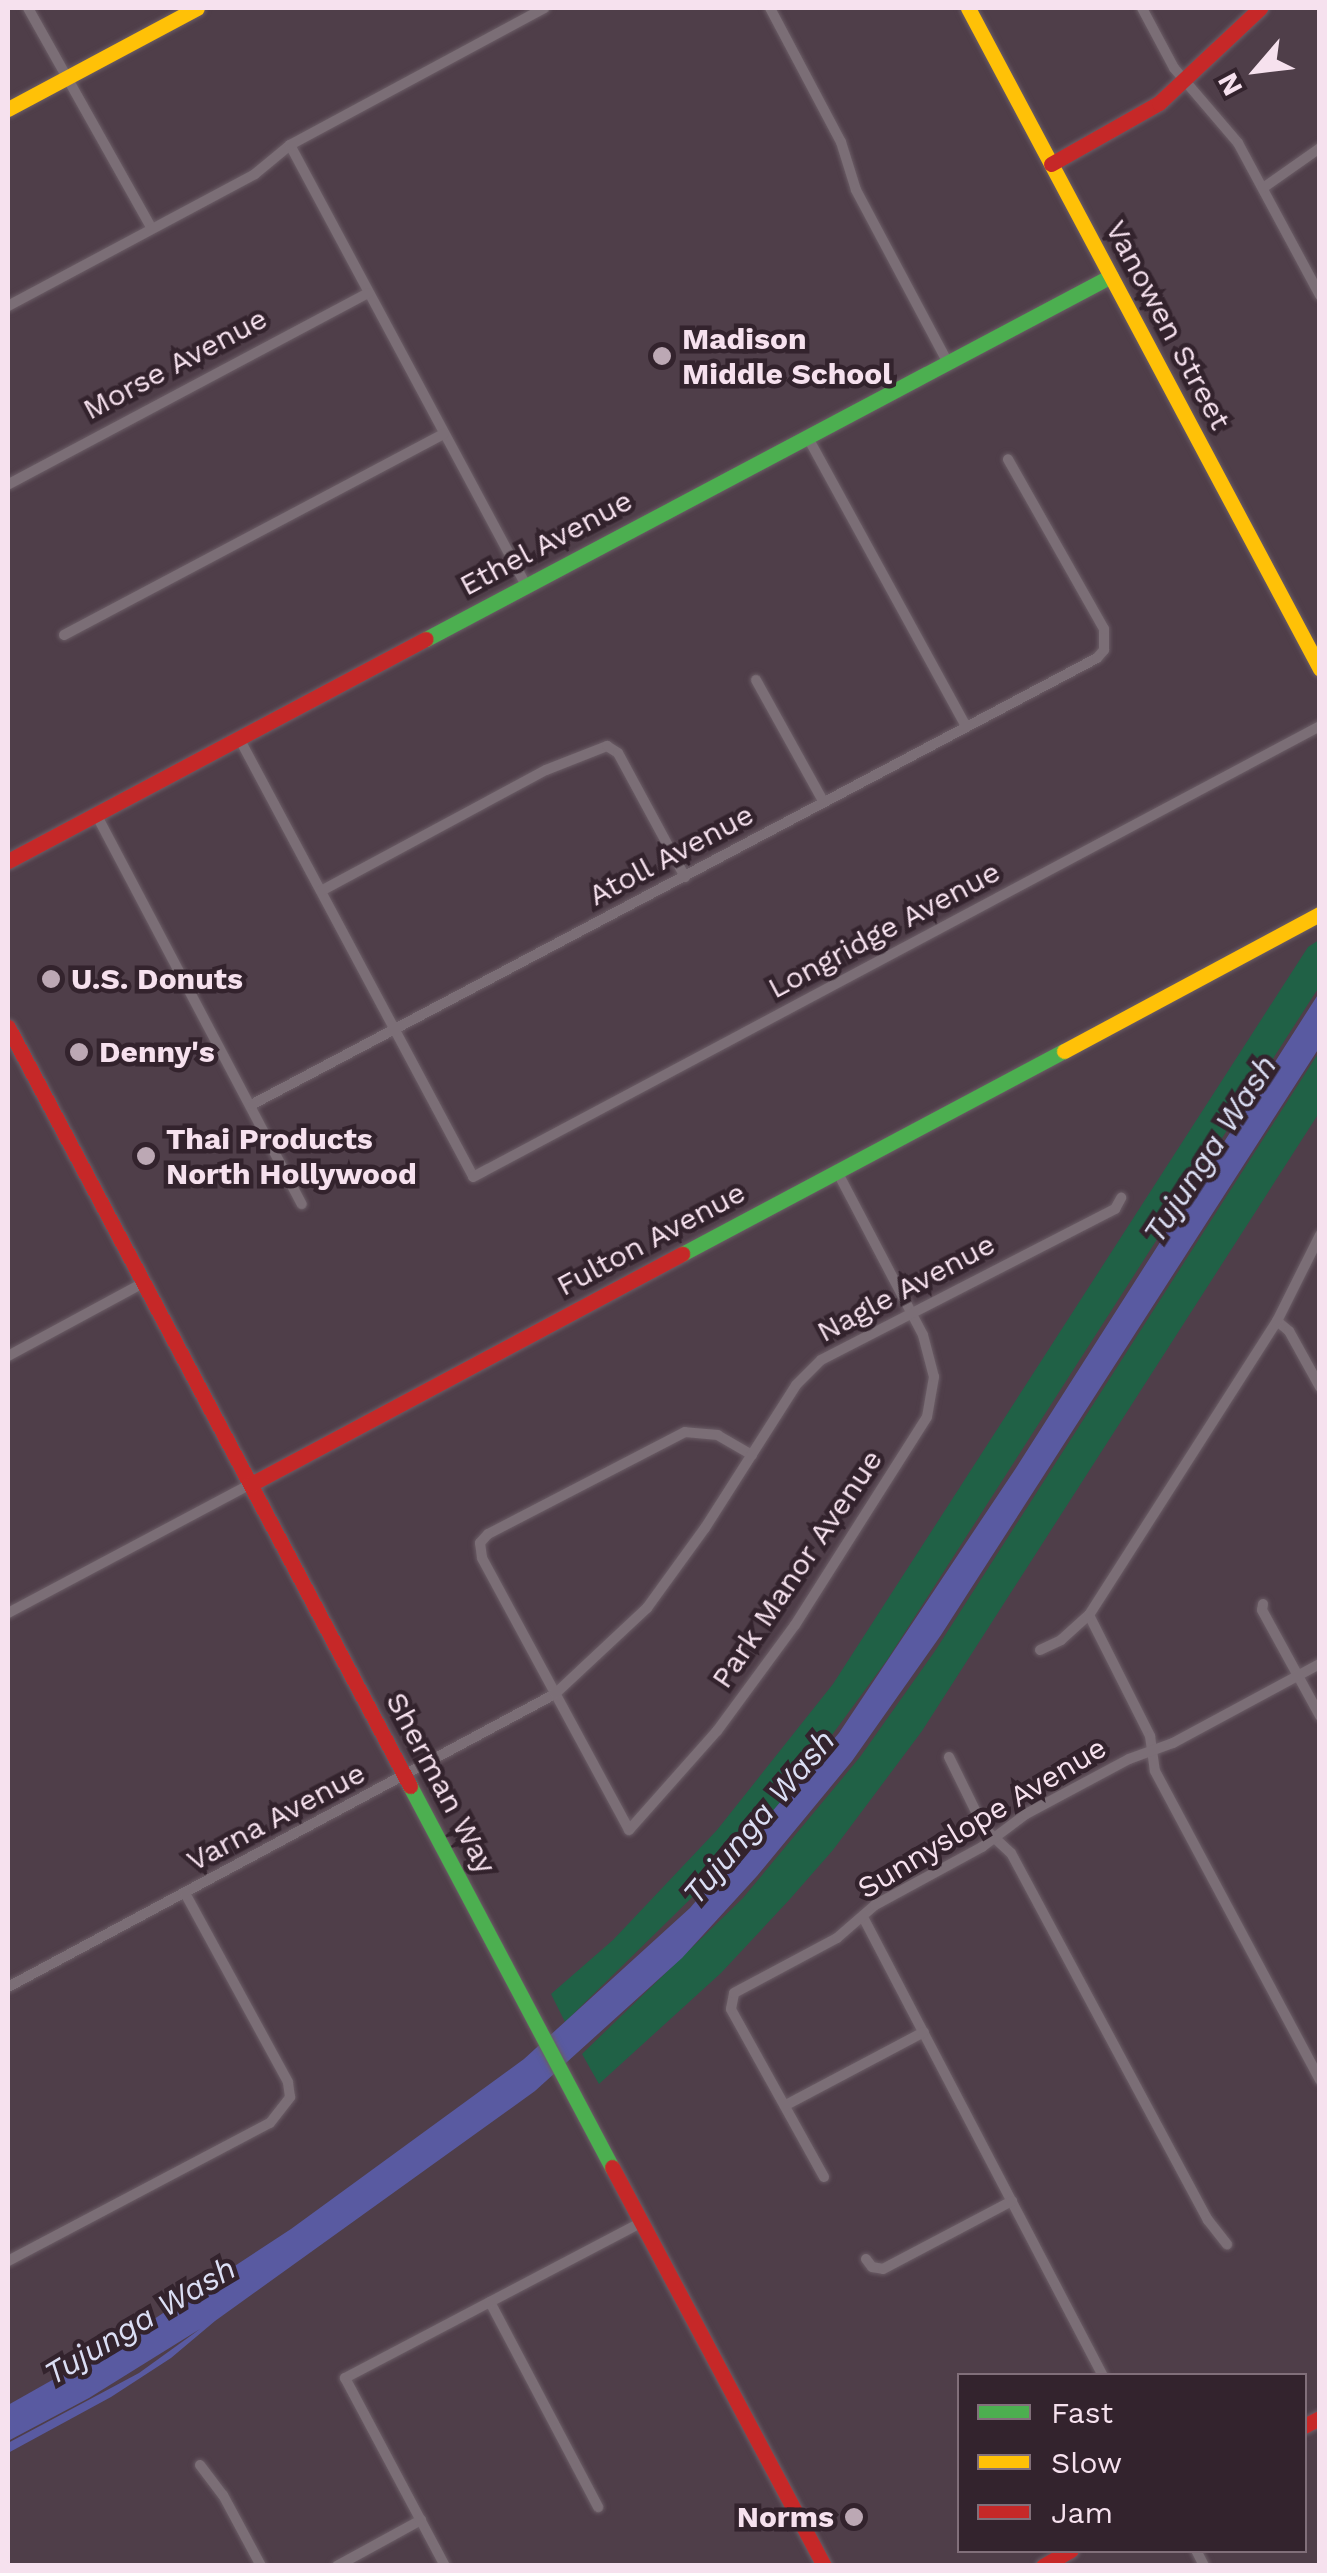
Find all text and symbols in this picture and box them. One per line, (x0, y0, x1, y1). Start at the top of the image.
north arrow (1207, 20, 1307, 120)
text: N (1211, 67, 1250, 101)
street label: Vanowen Street (1098, 214, 1238, 436)
street label: Morse Avenue (76, 300, 274, 428)
place label: Madison Middle School (682, 321, 892, 392)
marker: Madison Middle School (651, 345, 673, 367)
street label: Ethel Avenue (453, 482, 639, 604)
street label: Atoll Avenue (581, 796, 761, 914)
street label: Longridge Avenue (761, 853, 1007, 1007)
place label: U.S. Donuts (71, 961, 243, 997)
marker: U.S. Donuts (40, 968, 62, 990)
place label: Denny's (99, 1034, 215, 1070)
marker: Denny's (68, 1041, 90, 1063)
water label: Tujunga Wash (1135, 1048, 1285, 1250)
place label: Thai Products North Hollywood (166, 1121, 417, 1192)
marker: Thai Products North Hollywood (135, 1145, 157, 1167)
street label: Fulton Avenue (550, 1174, 752, 1304)
street label: Nagle Avenue (810, 1226, 1002, 1350)
street label: Park Manor Avenue (703, 1442, 891, 1696)
street label: Sherman Way (378, 1686, 504, 1880)
water label: Tujunga Wash (675, 1722, 843, 1912)
street label: Sunnyslope Avenue (851, 1729, 1113, 1907)
street label: Varna Avenue (180, 1754, 372, 1880)
water label: Tujunga Wash (37, 2249, 243, 2393)
legend (957, 2373, 1307, 2553)
text: Fast (1051, 2395, 1113, 2430)
text: Slow (1051, 2445, 1122, 2480)
text: Jam (1051, 2495, 1113, 2530)
place label: Norms (737, 2499, 834, 2535)
marker: Norms (843, 2506, 865, 2528)

